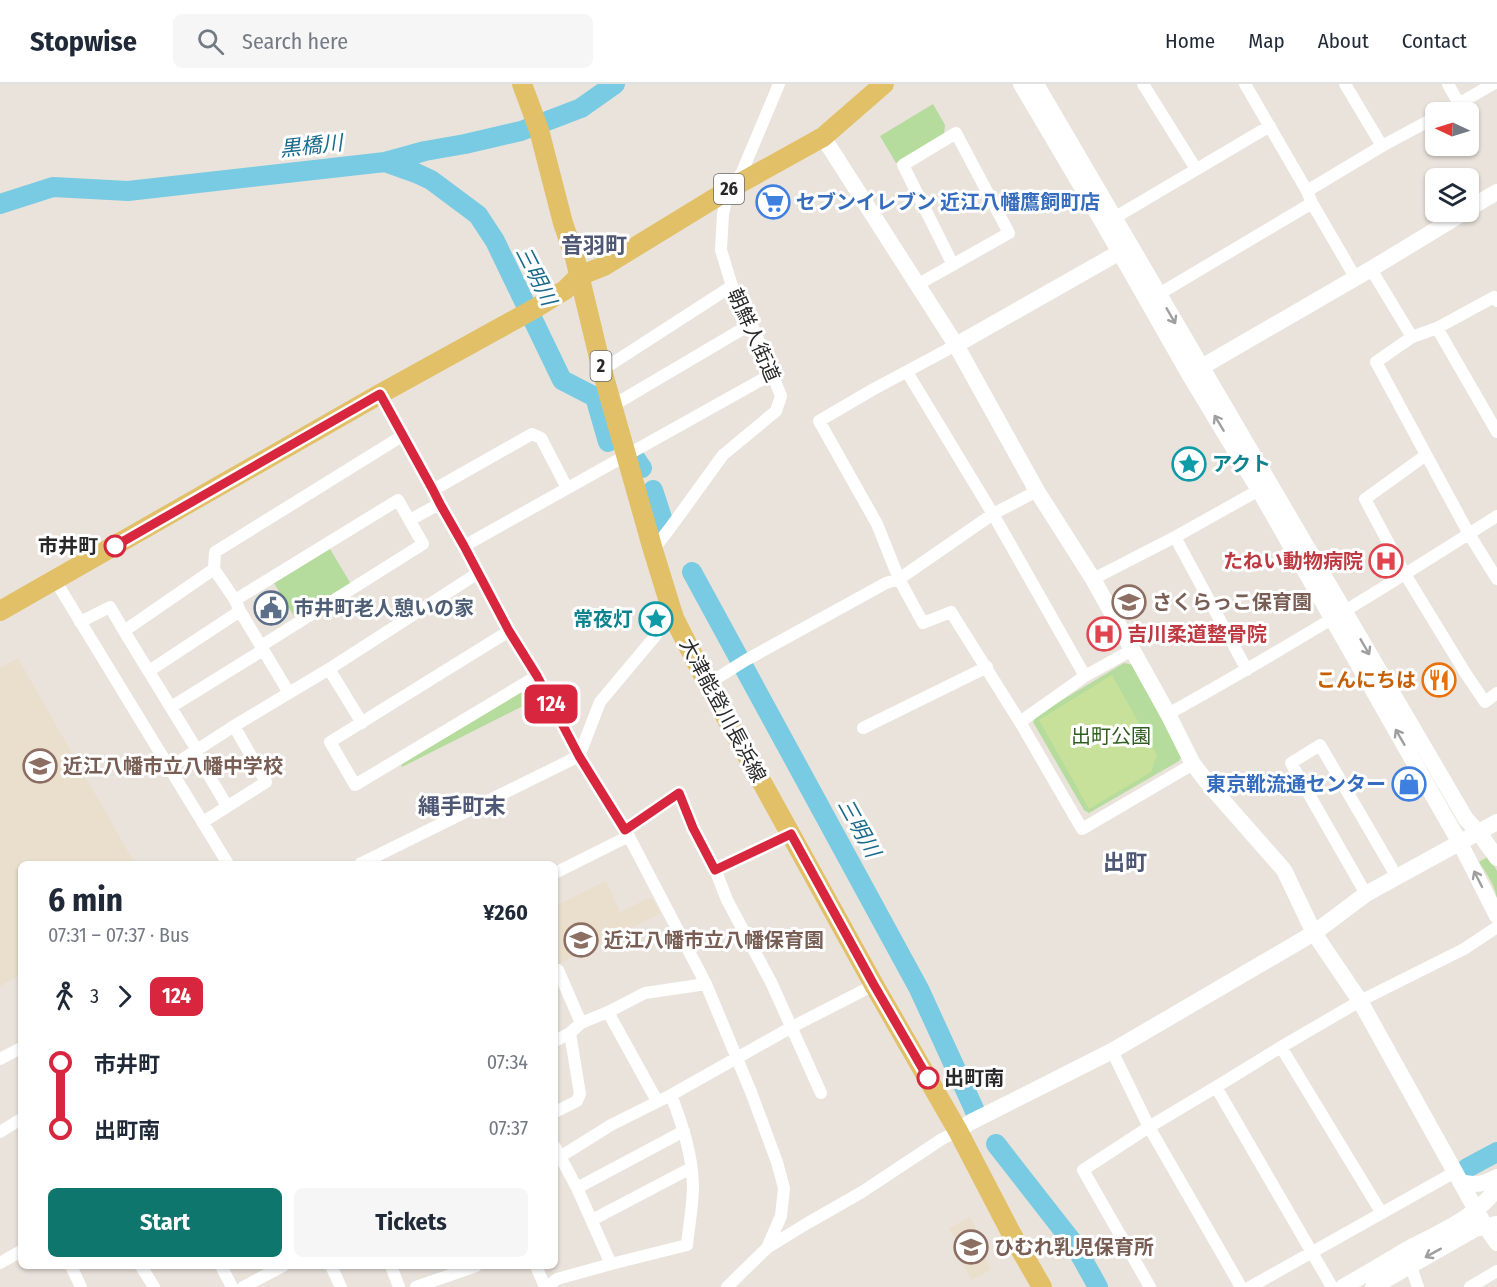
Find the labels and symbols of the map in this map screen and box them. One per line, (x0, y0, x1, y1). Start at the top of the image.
north arrow (1425, 102, 1479, 156)
water label: 黒橋川 (278, 130, 346, 162)
road number: 26 (714, 174, 744, 204)
supermarket icon: セブンイレブン 近江八幡鷹飼町店 (755, 184, 791, 220)
place label: セブンイレブン 近江八幡鷹飼町店 (796, 190, 1100, 214)
district label: 音羽町 (561, 232, 627, 259)
water label: 三明川 (510, 242, 563, 312)
street label: 朝鮮人街道 (723, 284, 785, 386)
one-way arrow (1166, 307, 1178, 324)
road number: 2 (590, 351, 612, 381)
one-way arrow (1212, 415, 1224, 432)
place icon: アクト (1171, 446, 1207, 482)
place label: アクト (1212, 452, 1271, 476)
place label: 市井町 (38, 534, 98, 558)
marker: 市井町 (104, 535, 126, 557)
hospital icon: たねい動物病院 (1368, 543, 1404, 579)
place label: たねい動物病院 (1223, 549, 1363, 573)
school or university icon: さくらっこ保育園 (1111, 584, 1147, 620)
public building icon: 市井町老人憩いの家 (253, 590, 289, 626)
place label: さくらっこ保育園 (1152, 590, 1312, 614)
place label: 市井町老人憩いの家 (294, 596, 474, 620)
place icon: 常夜灯 (638, 601, 674, 637)
place label: 常夜灯 (573, 607, 633, 631)
hospital icon: 吉川柔道整骨院 (1086, 616, 1122, 652)
place label: 吉川柔道整骨院 (1127, 622, 1267, 646)
street label: 大津能登川長浜線 (675, 634, 771, 786)
one-way arrow (1360, 638, 1372, 655)
restaurant icon: こんにちは (1421, 662, 1457, 698)
place label: こんにちは (1316, 668, 1416, 692)
line badge: 124 (516, 684, 586, 724)
park label: 出町公園 (1071, 724, 1151, 748)
one-way arrow (1394, 729, 1406, 746)
school or university icon: 近江八幡市立八幡中学校 (22, 748, 58, 784)
place label: 近江八幡市立八幡中学校 (63, 754, 283, 778)
shop icon: 東京靴流通センター (1391, 766, 1427, 802)
place label: 東京靴流通センター (1206, 772, 1386, 796)
district label: 縄手町末 (418, 793, 506, 820)
water label: 三明川 (832, 794, 887, 864)
district label: 出町 (1103, 849, 1147, 876)
one-way arrow (1472, 871, 1483, 889)
school or university icon: 近江八幡市立八幡保育園 (563, 922, 599, 958)
place label: 近江八幡市立八幡保育園 (604, 928, 824, 952)
place label: 出町南 (944, 1066, 1004, 1090)
marker: 出町南 (917, 1067, 939, 1089)
school or university icon: ひむれ乳児保育所 (953, 1229, 989, 1265)
place label: ひむれ乳児保育所 (994, 1235, 1154, 1259)
one-way arrow (1425, 1247, 1442, 1259)

